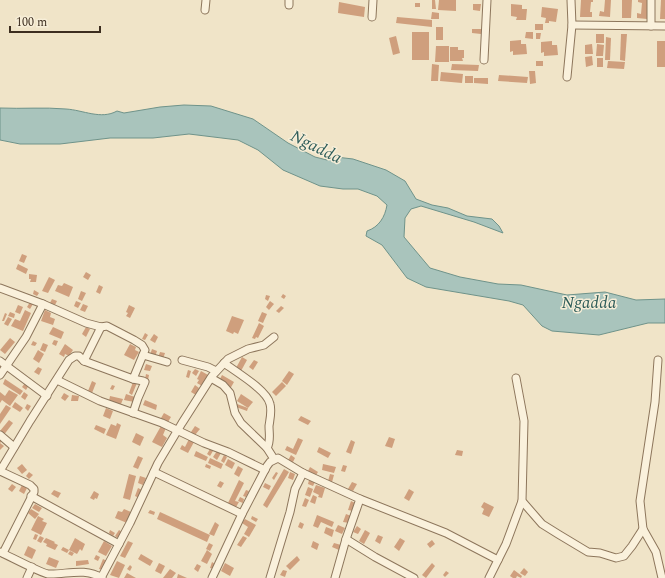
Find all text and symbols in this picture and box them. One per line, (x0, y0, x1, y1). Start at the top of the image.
scale bar (10, 8, 100, 34)
text: 100 m (16, 13, 47, 32)
water label: Ngadda (286, 123, 347, 171)
water label: Ngadda (562, 290, 617, 316)

